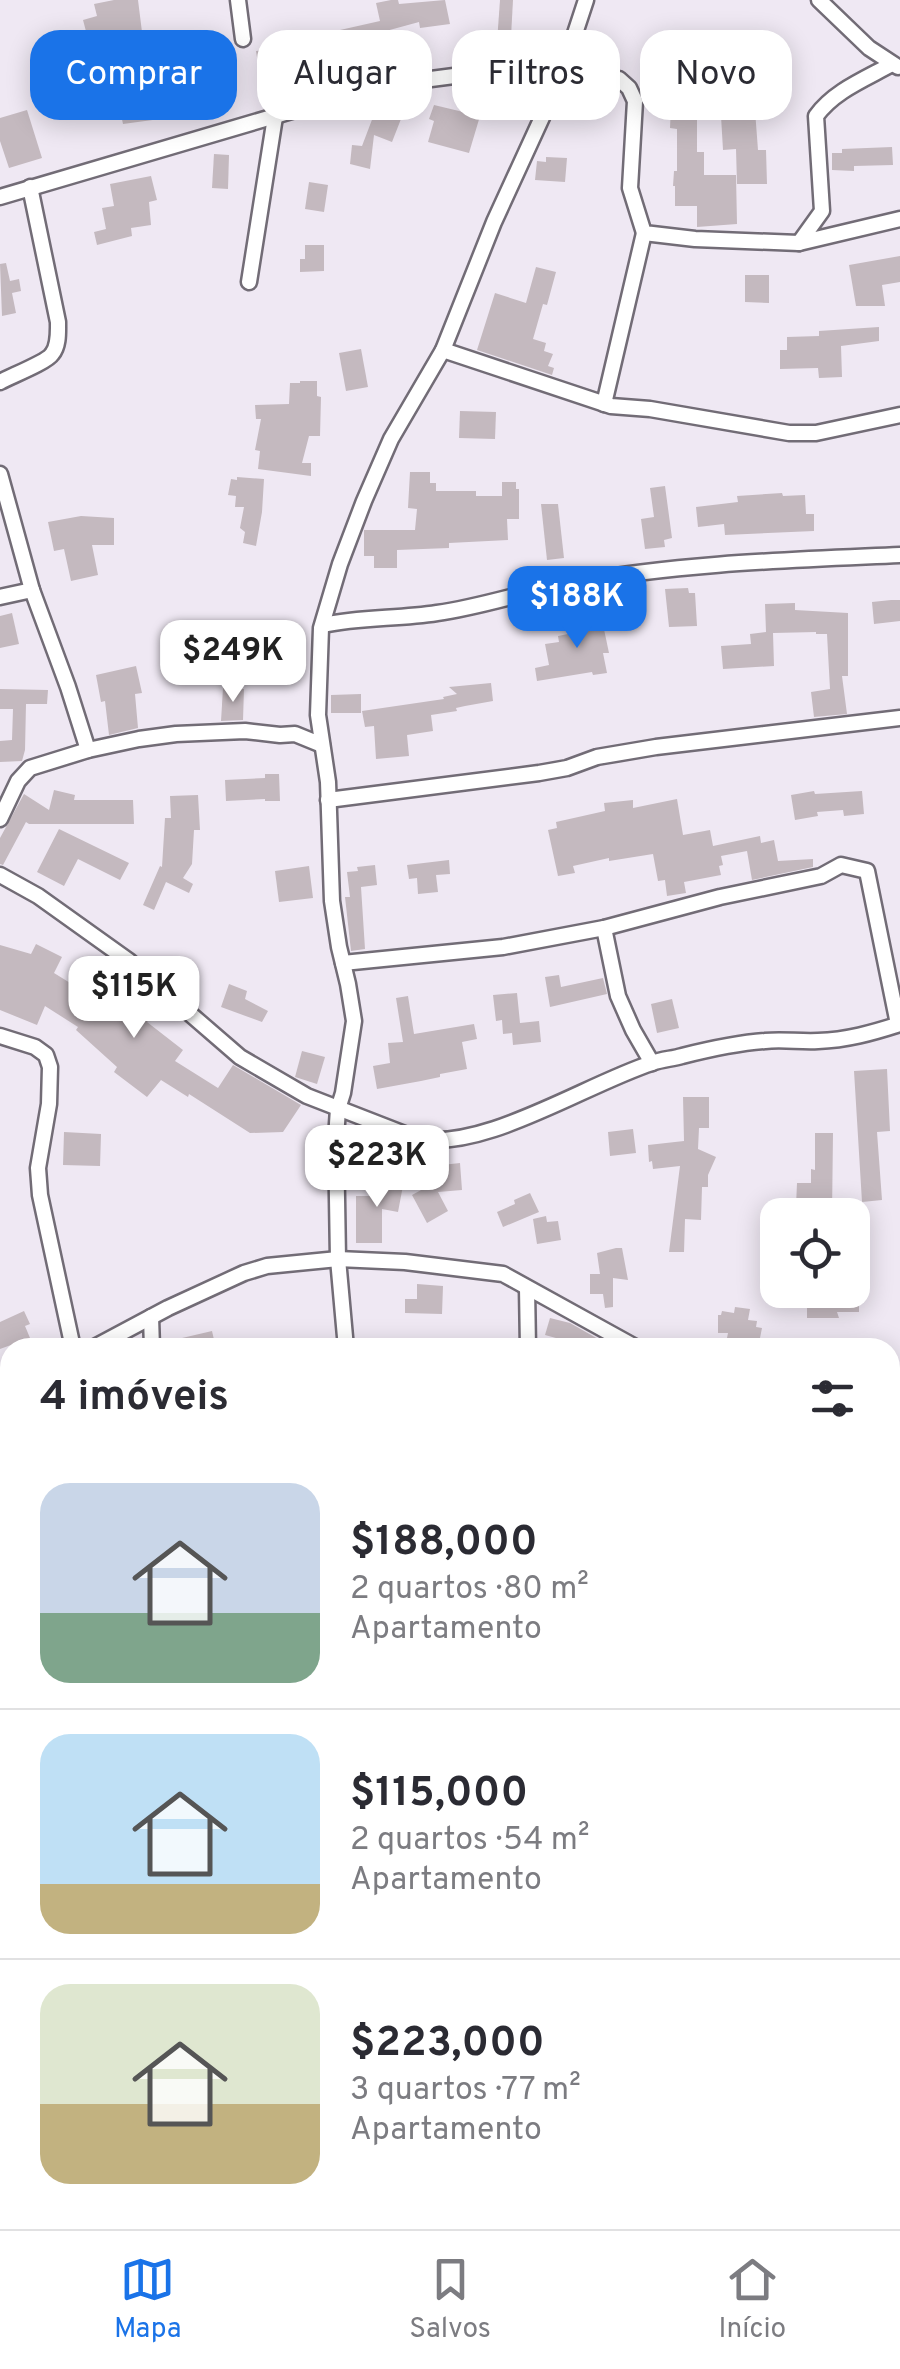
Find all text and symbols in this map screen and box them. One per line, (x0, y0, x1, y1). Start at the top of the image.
chip: Comprar (30, 30, 237, 120)
chip: Alugar (257, 30, 432, 120)
chip: Filtros (452, 30, 620, 120)
chip: Novo (640, 30, 792, 120)
pin: $188K (507, 566, 647, 651)
text: $188K (530, 578, 624, 618)
pin: $249K (163, 620, 303, 705)
text: $249K (182, 632, 284, 672)
pin: $115K (64, 956, 204, 1041)
text: $115K (90, 968, 178, 1008)
pin: $223K (307, 1125, 447, 1210)
text: $223K (327, 1137, 427, 1177)
map controls (760, 1198, 870, 1308)
button: locate (760, 1198, 870, 1308)
icon: filters (805, 1371, 860, 1426)
text: 4 imóveis (40, 1372, 229, 1425)
text: $188,000 (350, 1517, 538, 1570)
icon: home (120, 1523, 240, 1643)
text: 2 quartos · 80 m² (350, 1570, 589, 1610)
text: Apartamento (350, 1610, 542, 1650)
text: $115,000 (350, 1768, 528, 1821)
icon: home (120, 1774, 240, 1894)
text: 2 quartos · 54 m² (350, 1821, 590, 1861)
text: Apartamento (350, 1861, 542, 1901)
text: $223,000 (350, 2018, 545, 2071)
icon: home (120, 2024, 240, 2144)
text: 3 quartos · 77 m² (350, 2071, 581, 2111)
text: Apartamento (350, 2111, 542, 2151)
tab: Mapa (114, 2252, 182, 2348)
tab: Salvos (409, 2252, 491, 2348)
tab: Início (719, 2252, 786, 2348)

